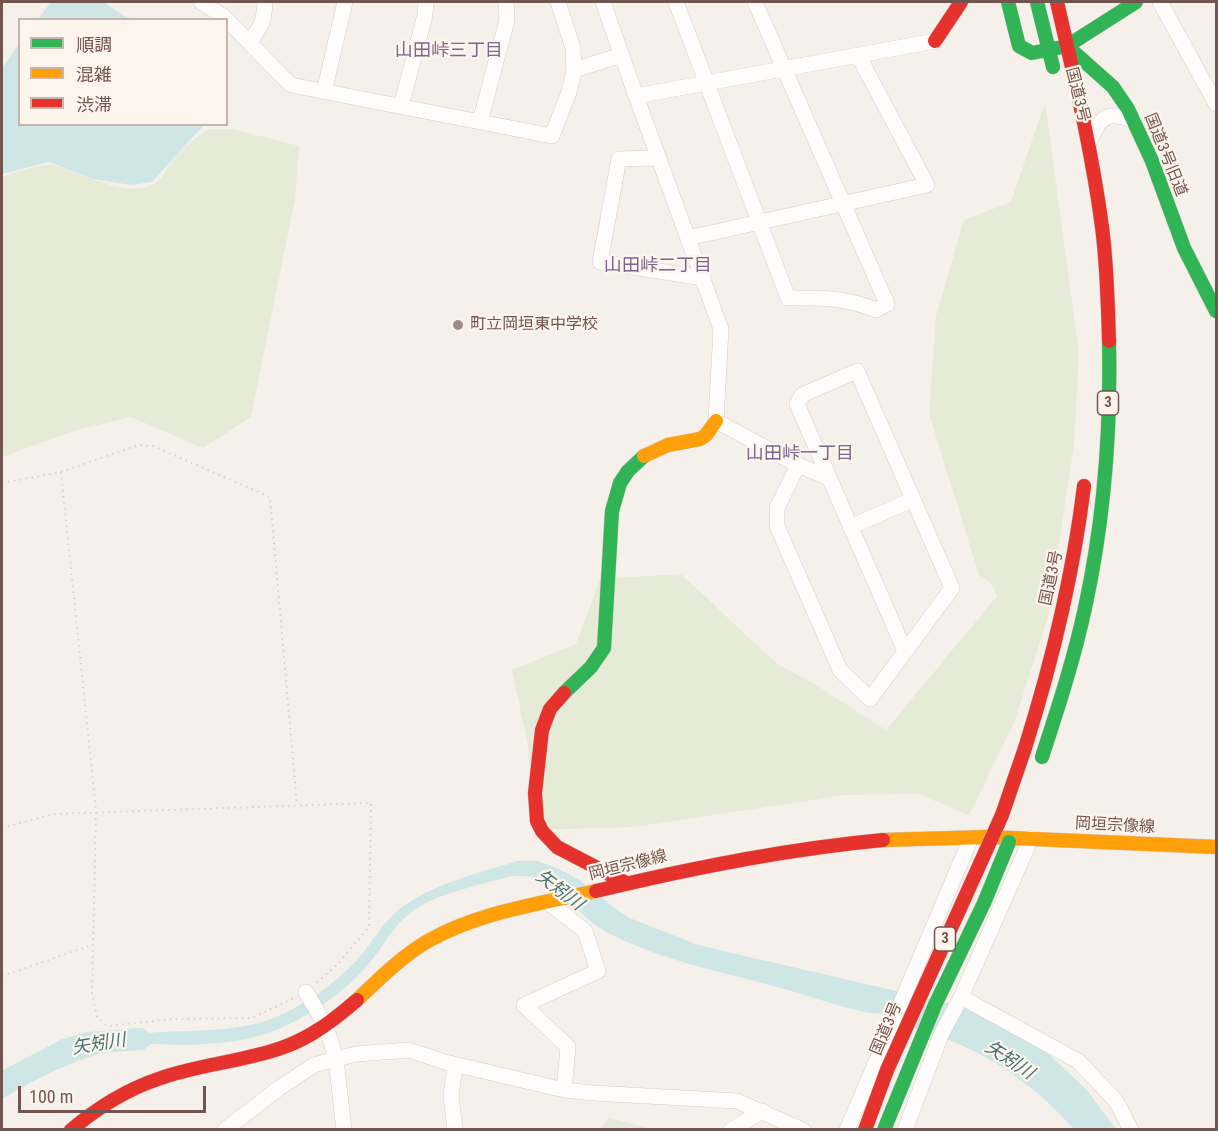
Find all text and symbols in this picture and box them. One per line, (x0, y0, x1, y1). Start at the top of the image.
legend (18, 18, 228, 126)
text: 順調 (76, 34, 112, 55)
district label: 山田峠三丁目 (395, 40, 503, 62)
text: 混雑 (76, 64, 112, 85)
street label: 国道3号 (1061, 66, 1093, 124)
text: 渋滞 (76, 94, 112, 115)
street label: 国道3号旧道 (1140, 111, 1190, 199)
district label: 山田峠二丁目 (604, 255, 712, 277)
place label: 町立岡垣東中学校 (470, 315, 598, 335)
marker: 町立岡垣東中学校 (451, 318, 465, 332)
road number: 3 (1098, 391, 1118, 415)
district label: 山田峠一丁目 (746, 443, 854, 465)
street label: 国道3号 (1037, 549, 1067, 607)
street label: 岡垣宗像線 (1075, 814, 1155, 838)
street label: 岡垣宗像線 (587, 847, 669, 885)
water label: 矢矧川 (531, 866, 587, 916)
road number: 3 (934, 927, 956, 951)
street label: 国道3号 (867, 1000, 907, 1058)
water label: 矢矧川 (71, 1030, 127, 1060)
water label: 矢矧川 (980, 1037, 1038, 1085)
scale bar (21, 1074, 208, 1112)
text: 100 m (29, 1086, 73, 1107)

